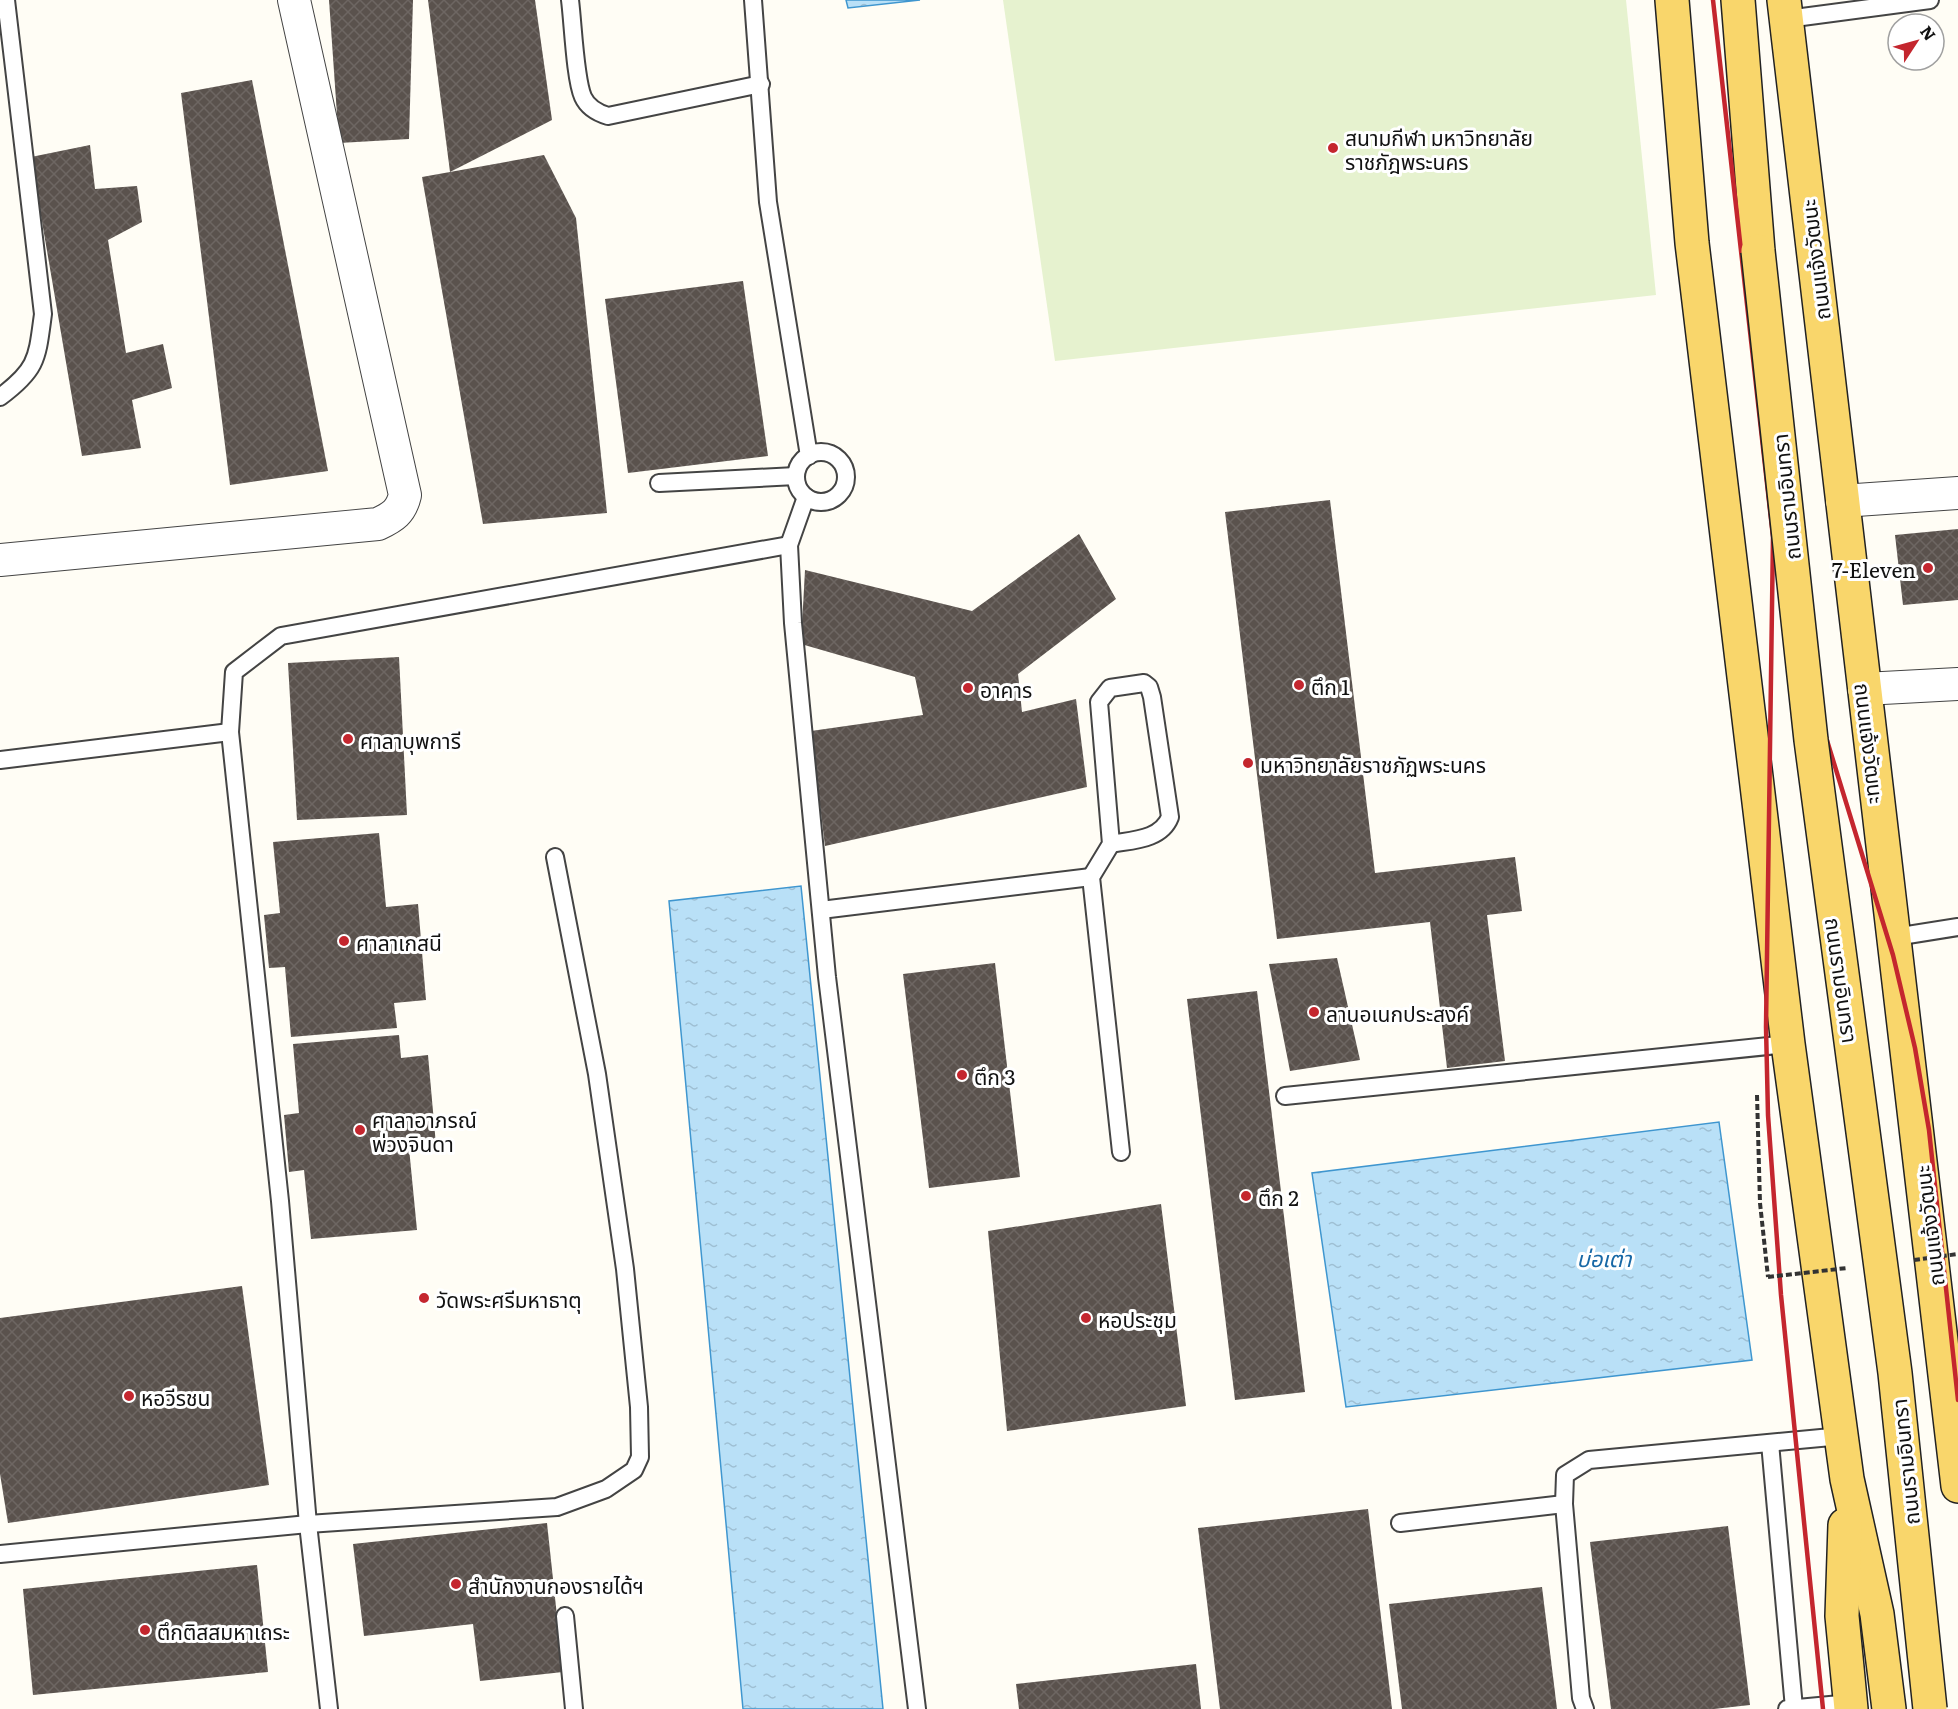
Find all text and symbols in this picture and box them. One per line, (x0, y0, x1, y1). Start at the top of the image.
north arrow (1886, 12, 1946, 72)
text: N (1915, 20, 1943, 45)
place label: สนามกีฬา มหาวิทยาลัย ราชภัฎพระนคร (1345, 121, 1533, 176)
marker: สนามกีฬา มหาวิทยาลัย ราชภัฎพระนคร (1326, 141, 1340, 155)
street label: ถนนแจ้งวัฒนะ (1791, 198, 1837, 322)
street label: ถนนรามอินทรา (1763, 432, 1807, 562)
place label: 7-Eleven (1832, 553, 1916, 584)
marker: 7-Eleven (1921, 561, 1935, 575)
place label: ตึก 1 (1311, 670, 1350, 701)
place label: อาคาร (980, 673, 1032, 704)
marker: ตึก 1 (1292, 678, 1306, 692)
marker: อาคาร (961, 681, 975, 695)
street label: ถนนแจ้งวัฒนะ (1848, 681, 1894, 805)
place label: ศาลาบุพการี (360, 724, 461, 755)
marker: ศาลาบุพการี (341, 732, 355, 746)
place label: มหาวิทยาลัยราชภัฏพระนคร (1260, 748, 1486, 779)
marker: มหาวิทยาลัยราชภัฏพระนคร (1241, 756, 1255, 770)
street label: ถนนรามอินทรา (1819, 915, 1867, 1045)
place label: ศาลาเกสนี (356, 926, 442, 957)
marker: ศาลาเกสนี (337, 934, 351, 948)
place label: ลานอเนกประสงค์ (1326, 997, 1469, 1028)
marker: ลานอเนกประสงค์ (1307, 1005, 1321, 1019)
place label: ตึก 3 (974, 1060, 1016, 1091)
marker: ตึก 3 (955, 1068, 969, 1082)
place label: ศาลาอาภรณ์ พ่วงจินดา (372, 1103, 477, 1158)
marker: ศาลาอาภรณ์ พ่วงจินดา (353, 1123, 367, 1137)
street label: ถนนแจ้งวัฒนะ (1905, 1164, 1951, 1288)
place label: ตึก 2 (1258, 1181, 1299, 1212)
marker: ตึก 2 (1239, 1189, 1253, 1203)
water label: บ่อเต่า (1576, 1241, 1633, 1274)
place label: วัดพระศรีมหาธาตุ (436, 1283, 582, 1314)
marker: วัดพระศรีมหาธาตุ (417, 1291, 431, 1305)
place label: หอประชุม (1098, 1303, 1177, 1334)
marker: หอประชุม (1079, 1311, 1093, 1325)
place label: หอวีรชน (141, 1381, 210, 1412)
marker: หอวีรชน (122, 1389, 136, 1403)
street label: ถนนรามอินทรา (1882, 1397, 1926, 1527)
place label: สำนักงานกองรายได้ฯ (468, 1569, 644, 1600)
marker: สำนักงานกองรายได้ฯ (449, 1577, 463, 1591)
place label: ตึกติสสมหาเถระ (157, 1615, 290, 1646)
marker: ตึกติสสมหาเถระ (138, 1623, 152, 1637)

